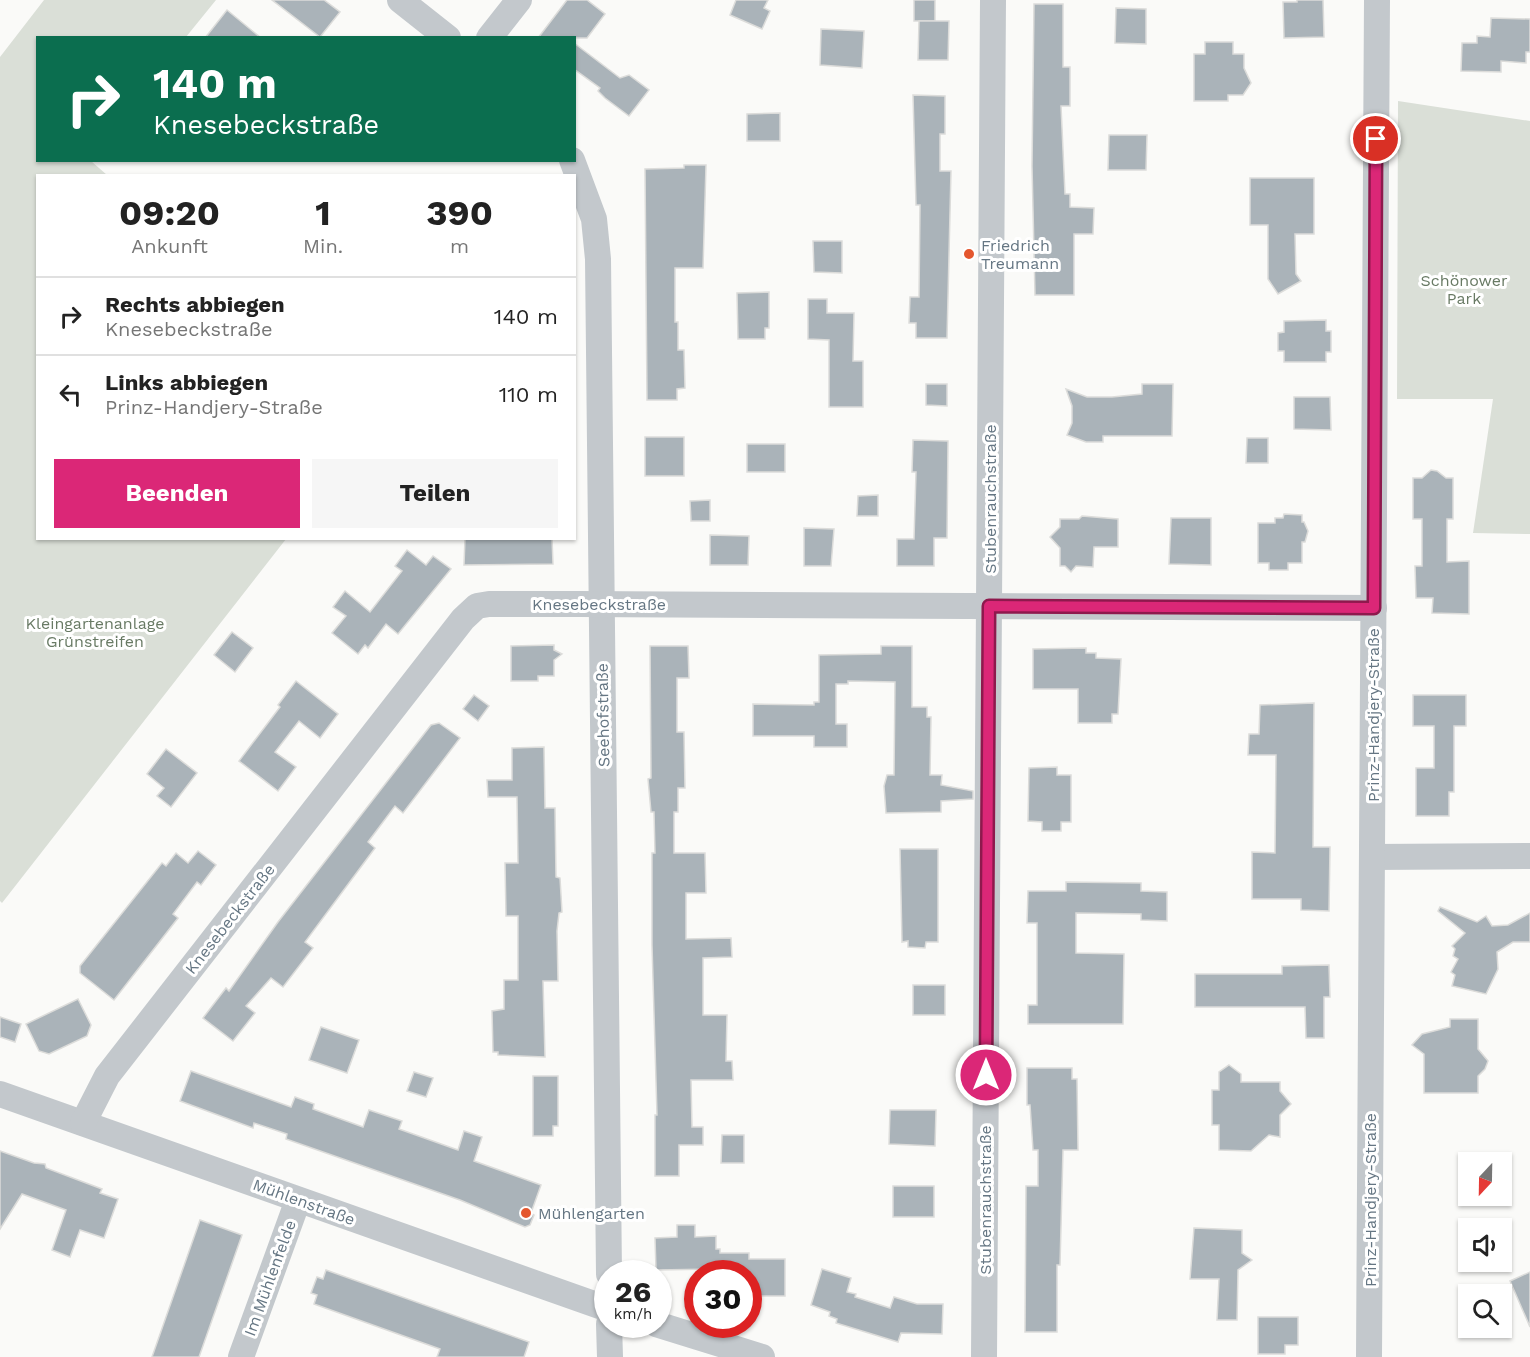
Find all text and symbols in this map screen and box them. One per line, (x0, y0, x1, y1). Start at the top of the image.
text: 140 m (153, 59, 277, 108)
icon: right (54, 60, 132, 138)
text: Knesebeckstraße (153, 109, 379, 141)
pin (1350, 113, 1401, 164)
icon: arrive (1359, 122, 1392, 155)
text: 09:20 (119, 192, 220, 234)
text: 1 (315, 192, 331, 234)
text: 390 (426, 192, 493, 234)
text: Ankunft (131, 234, 208, 258)
text: Min. (303, 234, 343, 258)
text: m (450, 234, 469, 258)
place label: Friedrich Treumann (981, 236, 1059, 273)
marker: Friedrich Treumann (962, 247, 976, 261)
park label: Schönower Park (1421, 271, 1508, 308)
text: Rechts abbiegen (105, 292, 285, 317)
icon: right (54, 300, 87, 333)
text: 140 m (494, 304, 558, 329)
text: Knesebeckstraße (105, 317, 273, 341)
text: Links abbiegen (105, 370, 268, 395)
icon: left (54, 378, 87, 411)
text: 110 m (499, 382, 558, 407)
text: Prinz-Handjery-Straße (105, 395, 323, 419)
street label: Stubenrauchstraße (981, 424, 1000, 574)
button: Beenden (54, 459, 300, 528)
button: Teilen (312, 459, 558, 528)
street label: Knesebeckstraße (532, 595, 666, 614)
park label: Kleingartenanlage Grünstreifen (26, 614, 164, 651)
street label: Prinz-Handjery-Straße (1364, 628, 1383, 802)
street label: Seehofstraße (593, 663, 613, 767)
street label: Knesebeckstraße (181, 860, 279, 978)
position arrow (954, 1043, 1018, 1107)
street label: Prinz-Handjery-Straße (1361, 1113, 1380, 1287)
street label: Stubenrauchstraße (976, 1125, 995, 1275)
north arrow (1458, 1152, 1512, 1206)
map controls (1458, 1152, 1512, 1338)
street label: Mühlenstraße (250, 1175, 358, 1229)
place label: Mühlengarten (538, 1204, 645, 1223)
marker: Mühlengarten (519, 1206, 533, 1220)
street label: Im Mühlenfelde (240, 1217, 300, 1339)
button: sound (1458, 1218, 1512, 1272)
speed limit sign: 30 (684, 1260, 762, 1338)
text: 26 (615, 1274, 651, 1309)
button: search (1458, 1284, 1512, 1338)
text: km/h (614, 1305, 652, 1323)

